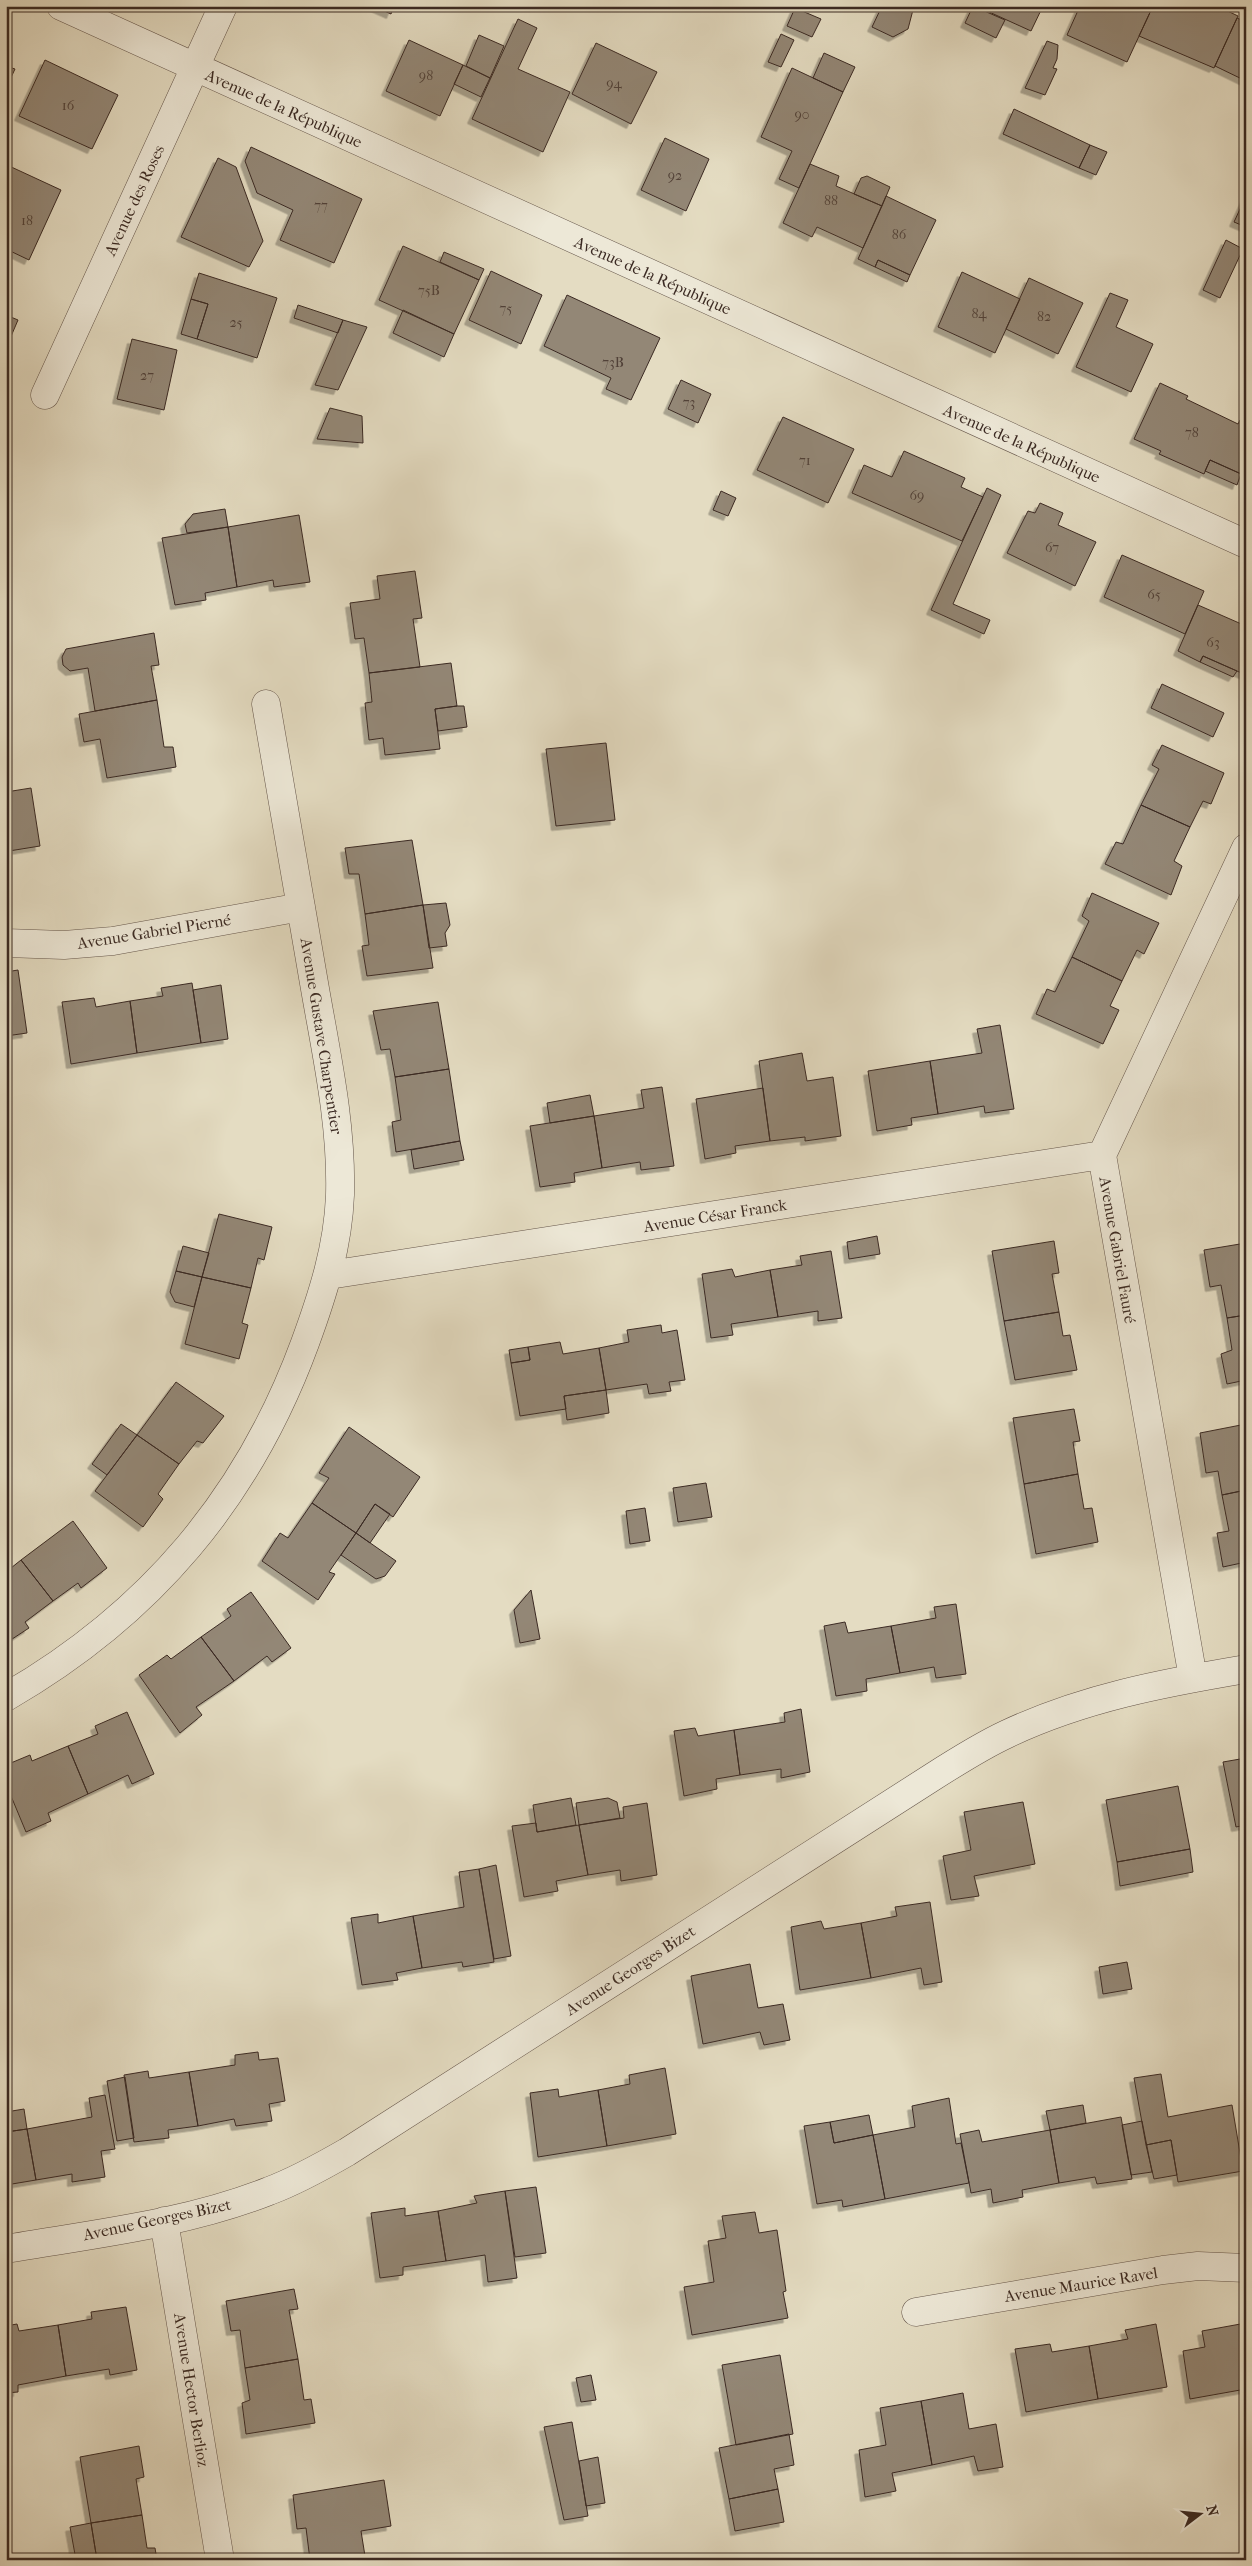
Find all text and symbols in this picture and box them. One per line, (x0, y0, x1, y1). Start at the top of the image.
street label: Avenue de la République (201, 65, 365, 152)
house number: 98 (419, 67, 433, 84)
house number: 94 (606, 75, 622, 92)
house number: 16 (62, 97, 75, 114)
house number: 90 (794, 106, 810, 123)
street label: Avenue des Roses (100, 142, 169, 260)
house number: 92 (668, 167, 682, 184)
house number: 88 (824, 192, 838, 209)
house number: 77 (314, 197, 328, 214)
house number: 18 (21, 212, 33, 229)
house number: 86 (892, 226, 907, 243)
street label: Avenue de la République (570, 232, 734, 319)
house number: 75B (418, 282, 440, 299)
house number: 75 (500, 300, 512, 317)
house number: 84 (971, 305, 987, 322)
house number: 82 (1037, 308, 1051, 325)
house number: 25 (229, 314, 243, 331)
house number: 73B (602, 354, 624, 371)
house number: 27 (140, 367, 154, 384)
house number: 73 (683, 394, 695, 411)
street label: Avenue de la République (939, 400, 1103, 487)
house number: 78 (1185, 424, 1199, 441)
house number: 71 (799, 452, 811, 469)
house number: 69 (910, 487, 924, 504)
house number: 67 (1045, 539, 1059, 556)
house number: 65 (1147, 586, 1161, 603)
house number: 63 (1206, 634, 1220, 651)
street label: Avenue Gabriel Pierné (75, 910, 232, 953)
street label: Avenue Gustave Charpentier (296, 936, 346, 1136)
street label: Avenue Gabriel Fauré (1095, 1174, 1140, 1325)
street label: Avenue César Franck (641, 1195, 789, 1236)
street label: Avenue Georges Bizet (561, 1921, 699, 2020)
street label: Avenue Georges Bizet (80, 2194, 233, 2245)
street label: Avenue Maurice Ravel (1002, 2263, 1160, 2306)
street label: Avenue Hector Berlioz (170, 2311, 213, 2468)
north arrow (1174, 2488, 1224, 2538)
text: N (1202, 2503, 1222, 2518)

